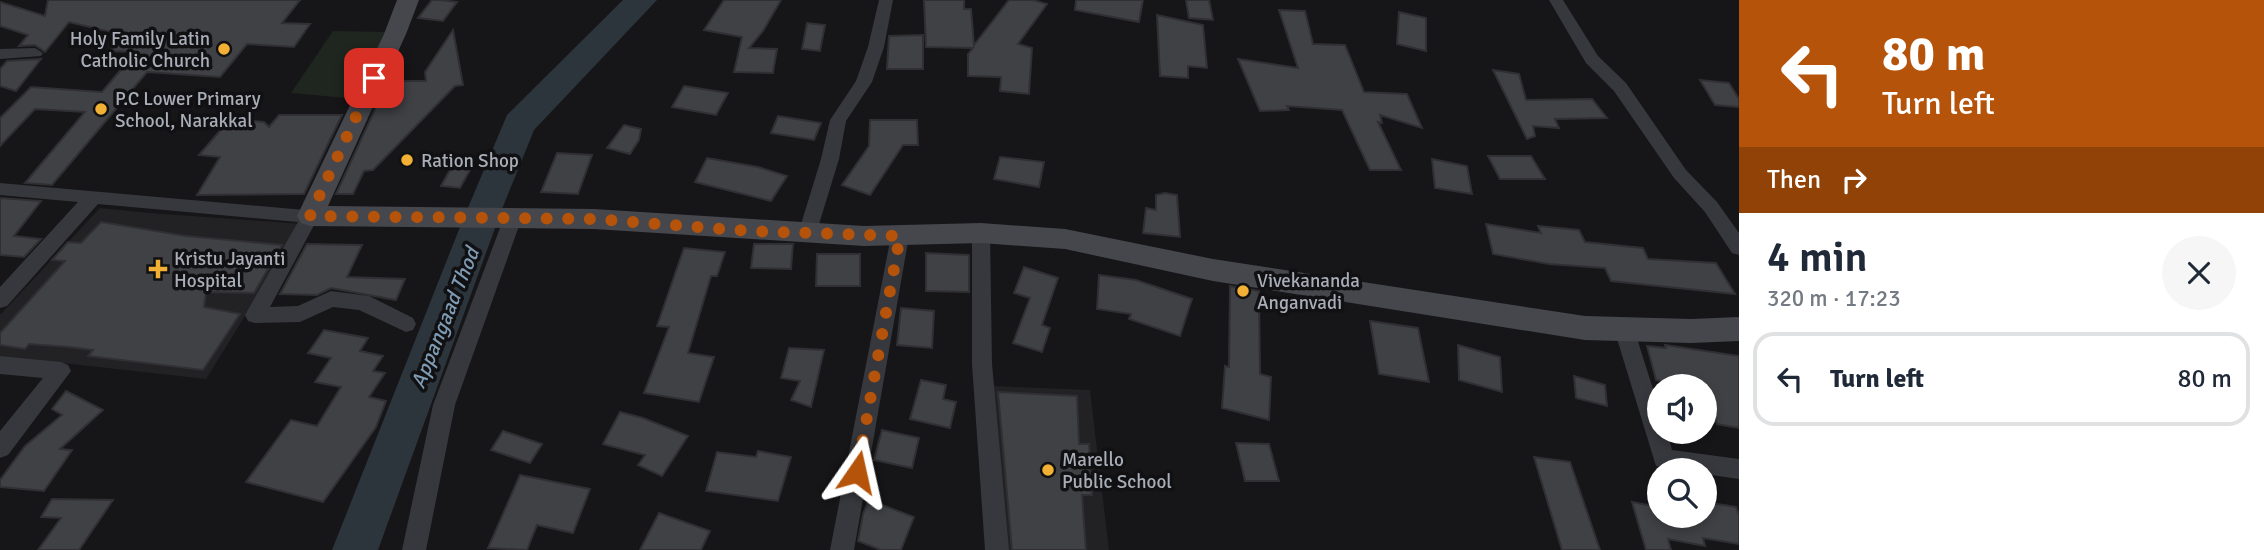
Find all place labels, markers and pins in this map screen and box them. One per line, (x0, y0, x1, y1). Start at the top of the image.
place label: Holy Family Latin Catholic Church (70, 27, 210, 73)
marker: Holy Family Latin Catholic Church (216, 41, 232, 57)
pin (344, 48, 404, 108)
place label: P.C Lower Primary School, Narakkal (115, 87, 261, 133)
marker: P.C Lower Primary School, Narakkal (93, 101, 109, 117)
place label: Ration Shop (421, 149, 519, 173)
marker: Ration Shop (399, 152, 415, 168)
place label: Kristu Jayanti Hospital (174, 247, 285, 293)
marker: Kristu Jayanti Hospital (148, 259, 168, 279)
place label: Vivekananda Anganvadi (1257, 269, 1360, 315)
marker: Vivekananda Anganvadi (1235, 283, 1251, 299)
place label: Marello Public School (1062, 448, 1172, 494)
marker: Marello Public School (1040, 462, 1056, 478)

